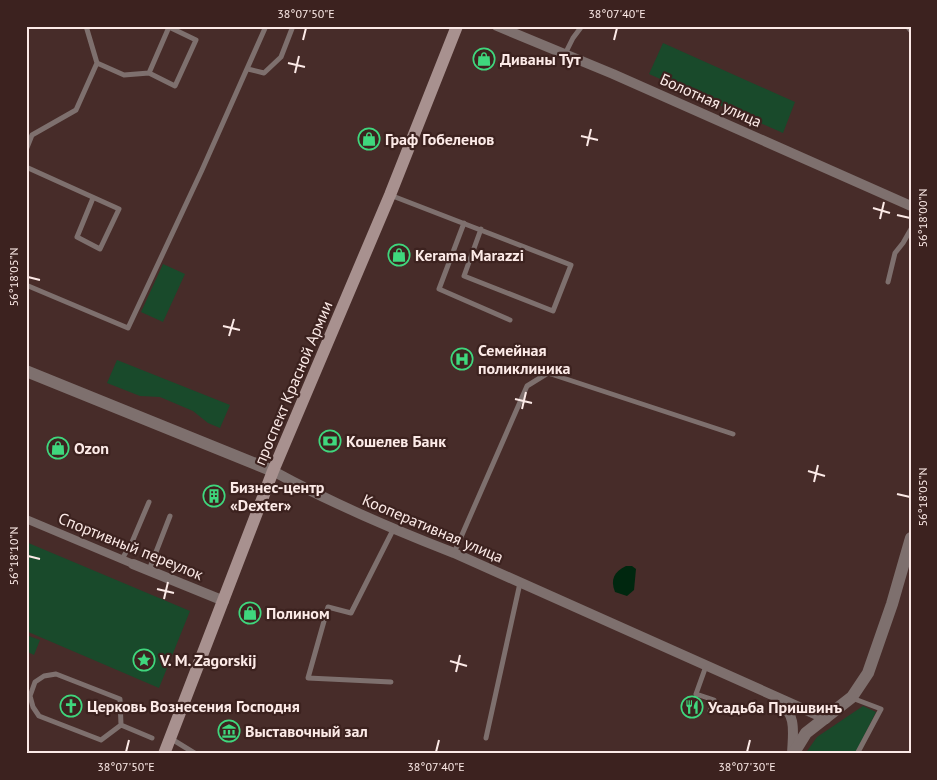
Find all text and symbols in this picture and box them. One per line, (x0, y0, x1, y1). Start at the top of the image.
text: 38°07'50"E (277, 6, 335, 21)
text: 38°07'40"E (588, 6, 646, 21)
shop icon: Диваны Тут (472, 47, 496, 71)
place label: Диваны Тут (500, 49, 581, 69)
street label: Болотная улица (657, 69, 765, 131)
shop icon: Граф Гобеленов (357, 127, 381, 151)
place label: Граф Гобеленов (385, 129, 494, 149)
text: 56°18'00"N (915, 188, 930, 248)
shop icon: Kerama Marazzi (387, 243, 411, 267)
place label: Kerama Marazzi (415, 245, 524, 265)
text: 56°18'05"N (6, 247, 21, 307)
street label: проспект Красной Армии (249, 298, 337, 468)
place label: Семейная поликлиника (478, 340, 570, 378)
hospital icon: Семейная поликлиника (450, 347, 474, 371)
bank icon: Кошелев Банк (318, 429, 342, 453)
place label: Кошелев Банк (346, 431, 446, 451)
shop icon: Ozon (46, 436, 70, 460)
place label: Ozon (74, 438, 109, 458)
text: 56°18'05"N (915, 467, 930, 527)
place label: Бизнес-центр «Dexter» (230, 477, 325, 515)
building icon: Бизнес-центр «Dexter» (202, 484, 226, 508)
street label: Кооперативная улица (359, 489, 507, 567)
street label: Спортивный переулок (56, 508, 207, 584)
text: 56°18'10"N (6, 526, 21, 586)
shop icon: Полином (238, 601, 262, 625)
place label: Полином (266, 603, 330, 623)
place icon: V. M. Zagorskij (132, 648, 156, 672)
place label: V. M. Zagorskij (159, 650, 257, 670)
church icon: Церковь Вознесения Господня (59, 694, 83, 718)
restaurant icon: Усадьба Пришвинъ (680, 695, 704, 719)
place label: Церковь Вознесения Господня (87, 696, 300, 716)
place label: Усадьба Пришвинъ (707, 697, 842, 717)
museum icon: Выставочный зал (217, 719, 241, 743)
place label: Выставочный зал (245, 721, 368, 741)
text: 38°07'50"E (97, 759, 155, 774)
text: 38°07'40"E (407, 759, 465, 774)
text: 38°07'30"E (718, 759, 776, 774)

